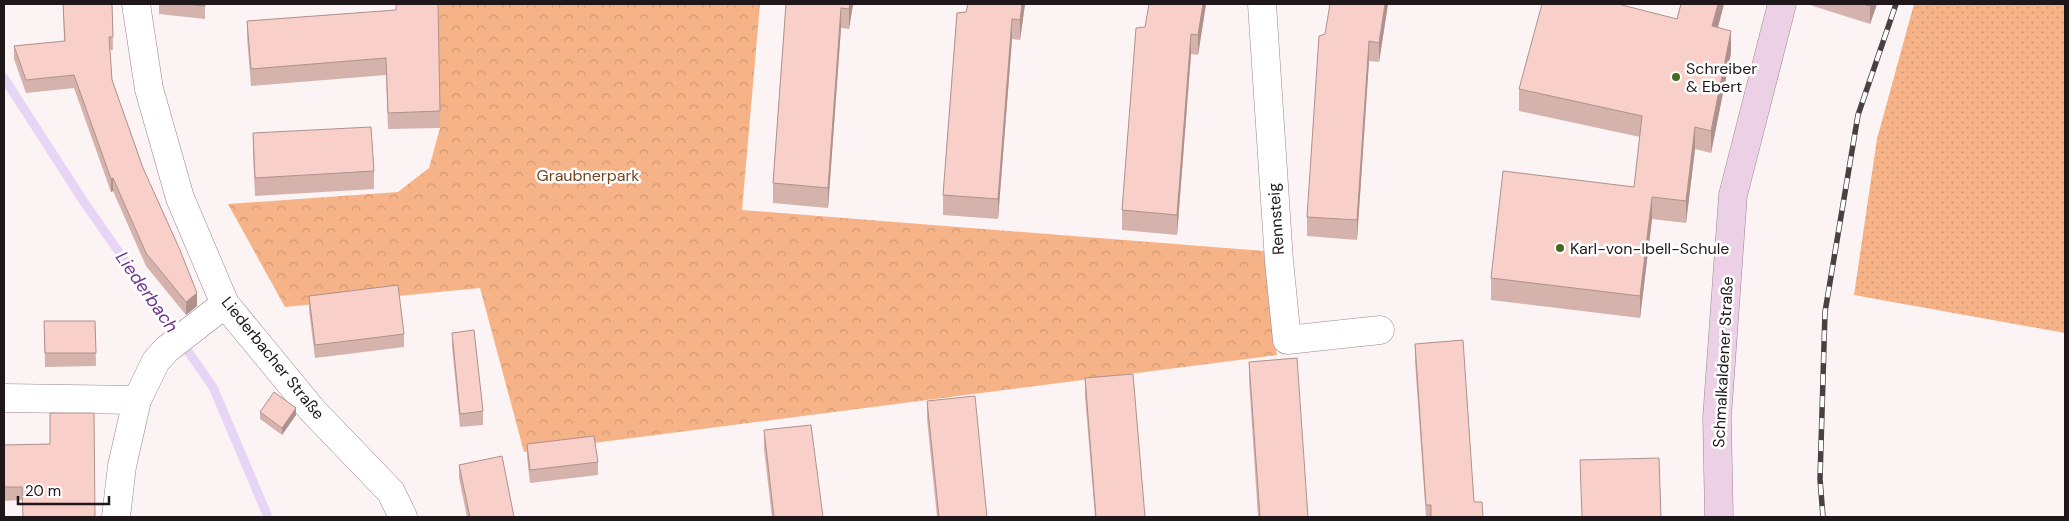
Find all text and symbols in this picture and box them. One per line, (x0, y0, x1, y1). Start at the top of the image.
place label: Schreiber & Ebert (1686, 58, 1757, 97)
marker: Schreiber & Ebert (1670, 71, 1682, 83)
park label: Graubnerpark (537, 165, 639, 186)
street label: Rennsteig (1263, 182, 1289, 256)
place label: Karl-von-Ibell-Schule (1570, 238, 1729, 259)
marker: Karl-von-Ibell-Schule (1554, 242, 1566, 254)
water label: Liederbach (110, 247, 184, 337)
street label: Schmalkaldener Straße (1708, 276, 1738, 448)
street label: Liederbacher Straße (217, 292, 329, 424)
scale bar (18, 474, 109, 506)
text: 20 m (25, 481, 61, 501)

